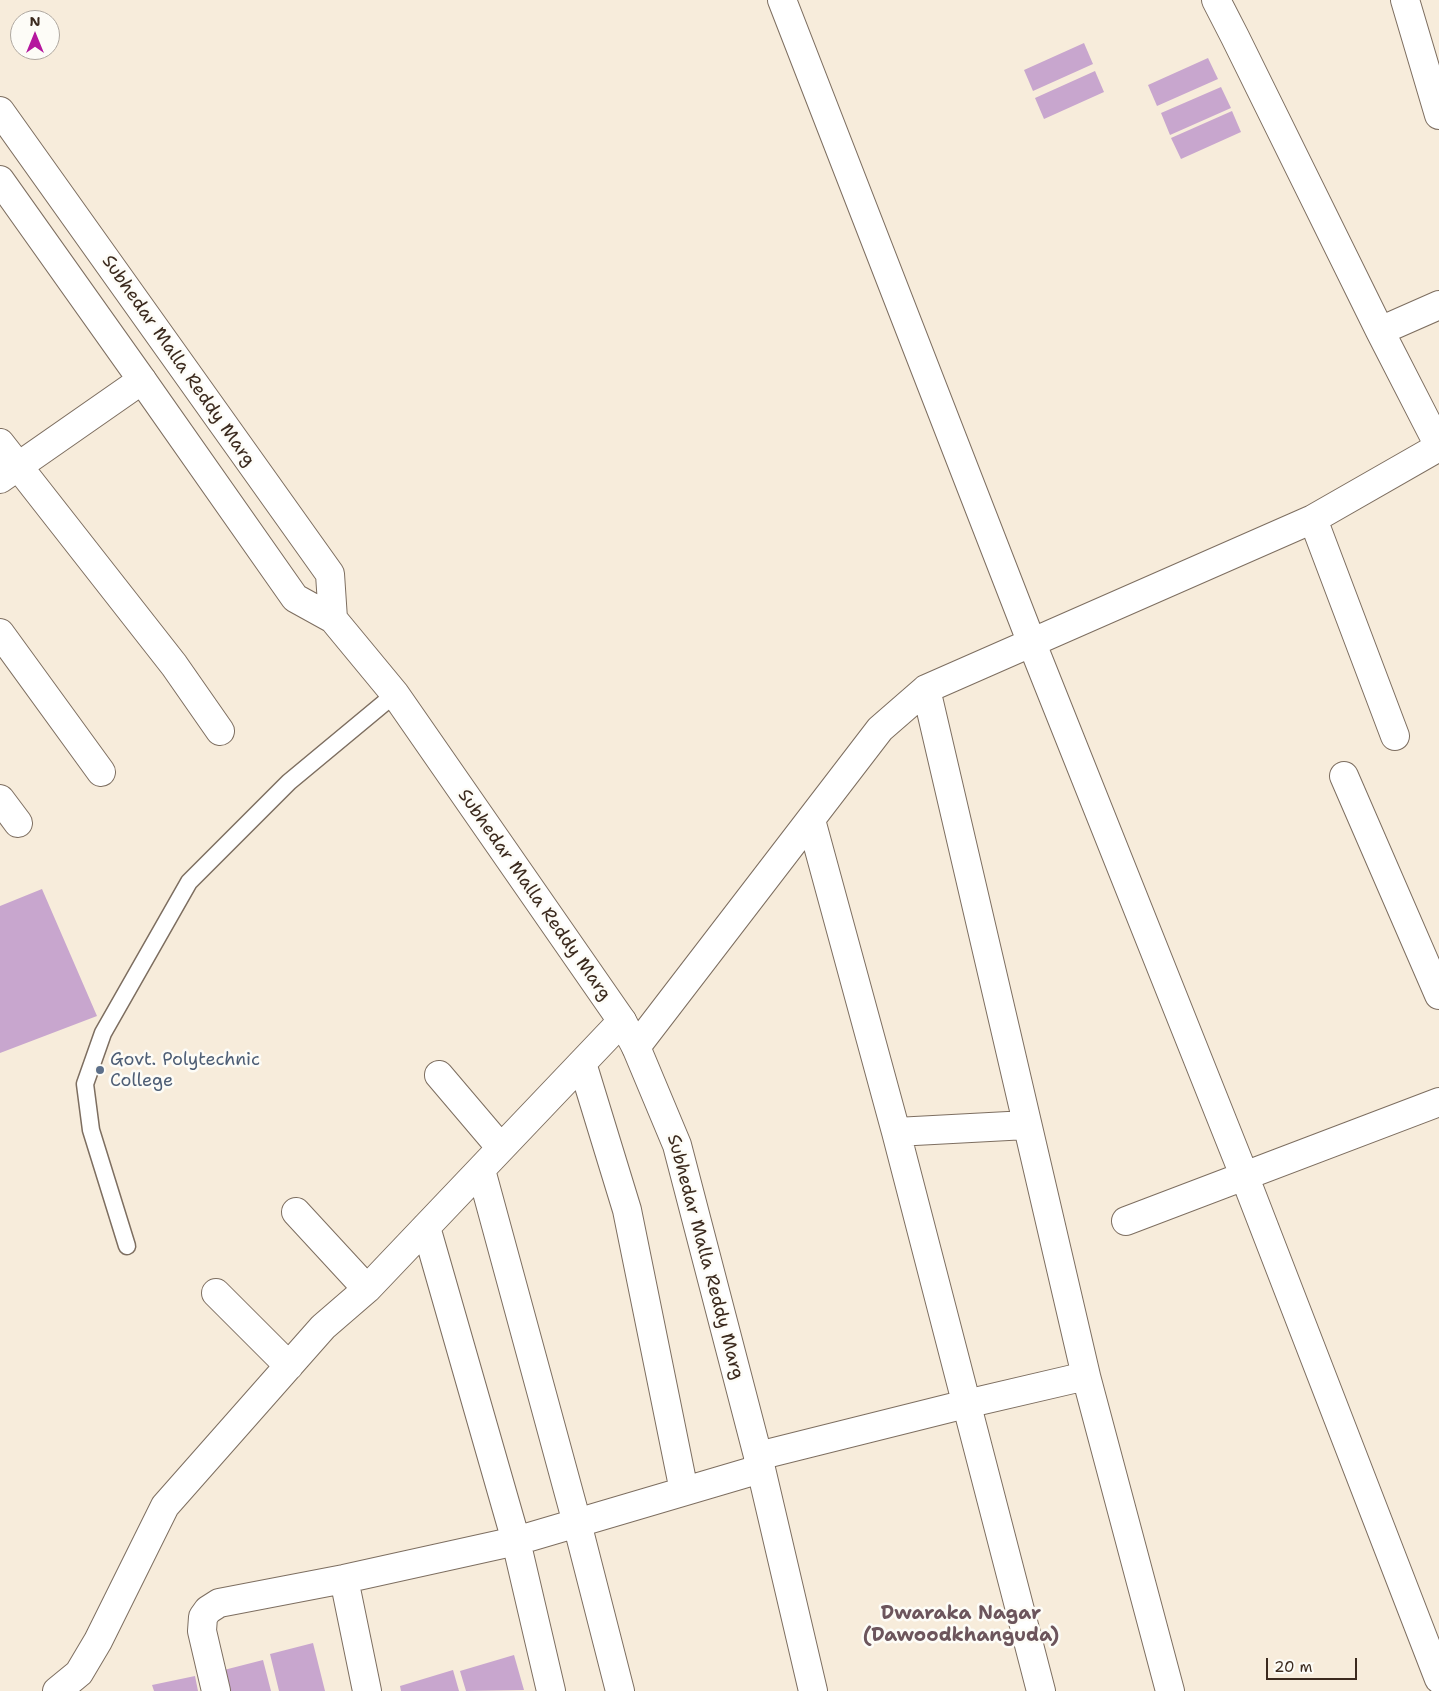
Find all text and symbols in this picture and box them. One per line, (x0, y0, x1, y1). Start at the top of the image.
north arrow (10, 10, 60, 60)
text: N (29, 12, 41, 30)
street label: Subhedar Malla Reddy Marg (97, 251, 259, 471)
street label: Subhedar Malla Reddy Marg (453, 785, 615, 1005)
place label: Govt. Polytechnic College (110, 1049, 260, 1092)
marker: Govt. Polytechnic College (94, 1064, 106, 1076)
street label: Subhedar Malla Reddy Marg (662, 1132, 748, 1382)
district label: Dwaraka Nagar (Dawoodkhanguda) (863, 1603, 1059, 1647)
scale bar (1269, 1648, 1360, 1680)
text: 20 m (1274, 1657, 1313, 1677)

